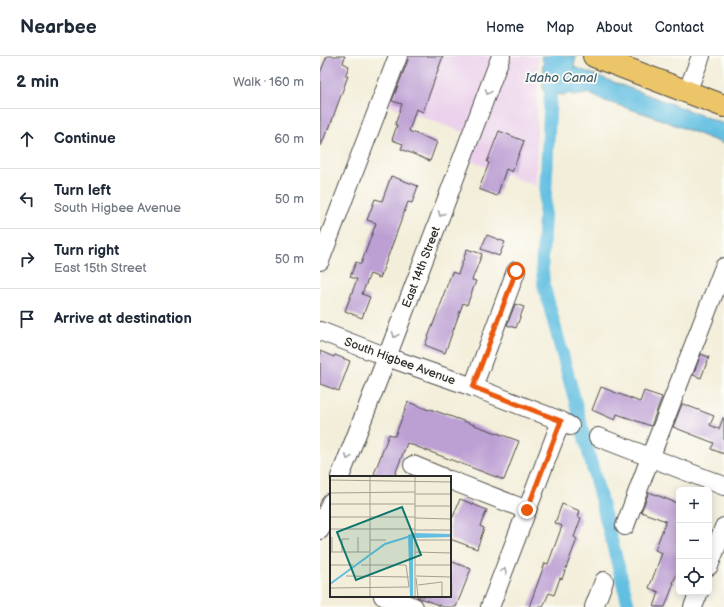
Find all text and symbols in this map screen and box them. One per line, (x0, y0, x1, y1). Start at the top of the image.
text: Nearbee (20, 16, 97, 39)
text: Home (486, 19, 524, 36)
text: Map (546, 19, 574, 36)
text: About (596, 19, 633, 36)
text: Contact (655, 19, 704, 36)
water label: Idaho Canal (524, 70, 598, 86)
text: 2 min (16, 72, 59, 92)
text: Walk · 160 m (233, 74, 304, 90)
one-way arrow (484, 89, 492, 96)
icon: ahead (16, 128, 38, 150)
text: Continue (54, 129, 116, 148)
text: 60 m (274, 131, 304, 147)
text: Turn left (54, 181, 111, 200)
icon: left (16, 188, 38, 210)
text: 50 m (275, 191, 304, 207)
text: South Higbee Avenue (54, 200, 181, 216)
one-way arrow (438, 210, 446, 217)
street label: East 14th Street (399, 224, 444, 310)
text: Turn right (54, 241, 119, 260)
icon: right (16, 248, 38, 270)
text: 50 m (275, 251, 304, 267)
text: East 15th Street (54, 260, 146, 276)
route start (507, 262, 525, 280)
icon: arrive (16, 308, 38, 330)
text: Arrive at destination (54, 309, 192, 328)
one-way arrow (392, 332, 400, 339)
street label: South Higbee Avenue (342, 334, 457, 389)
one-way arrow (345, 453, 353, 460)
inset map (330, 476, 451, 597)
map controls (676, 487, 712, 595)
button: + (676, 487, 712, 523)
route end (518, 501, 536, 519)
button: − (676, 523, 712, 559)
button: locate (676, 559, 712, 595)
one-way arrow (500, 567, 508, 574)

